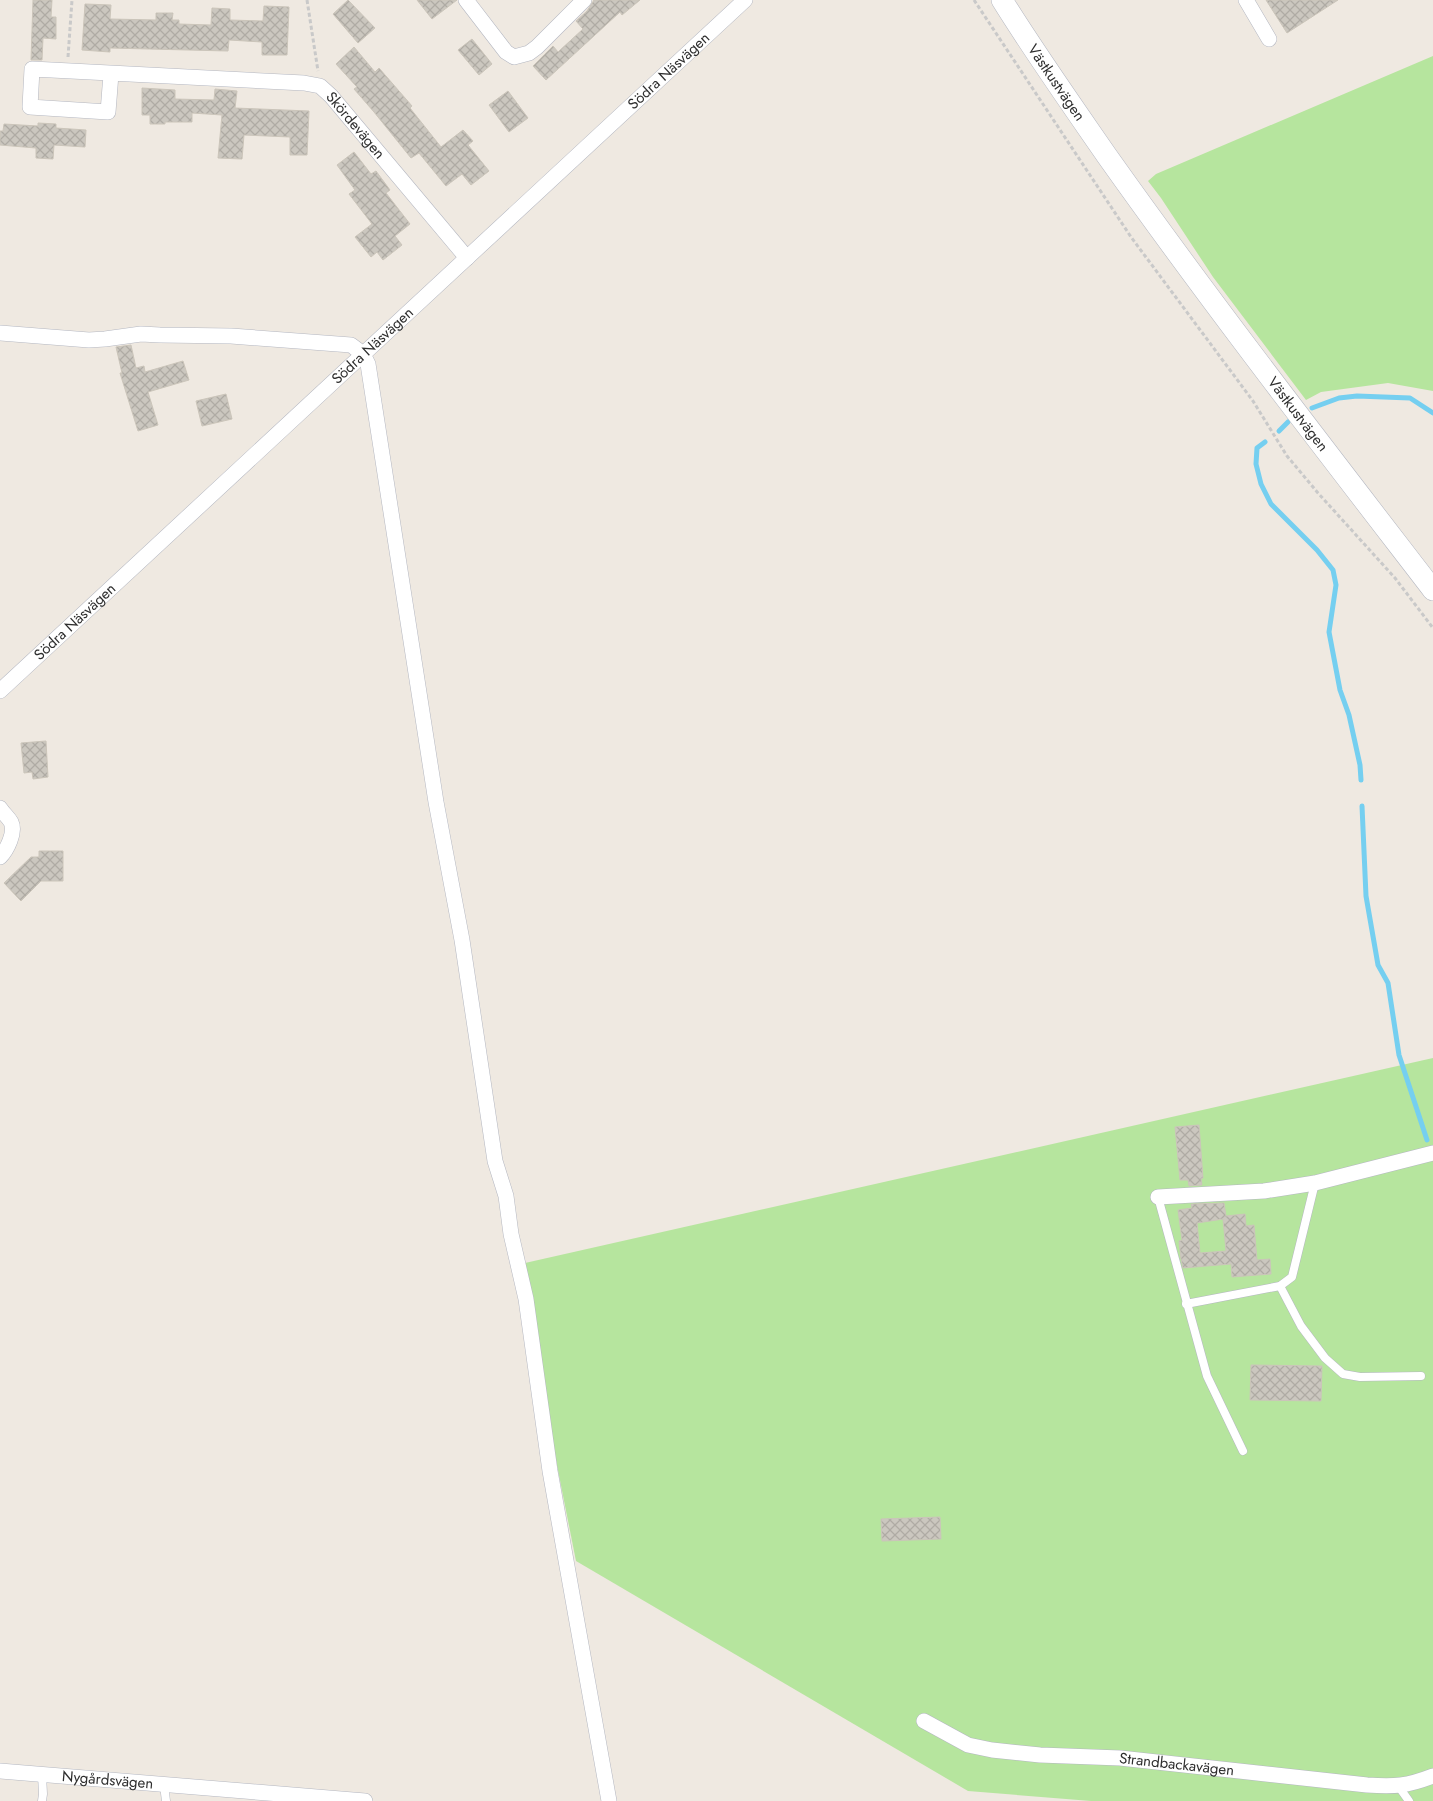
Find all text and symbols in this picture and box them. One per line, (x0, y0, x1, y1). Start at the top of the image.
street label: Södra Näsvägen (623, 27, 715, 115)
street label: Västkustvägen (1022, 40, 1091, 126)
street label: Skördevägen (321, 87, 390, 164)
street label: Södra Näsvägen (327, 302, 418, 389)
street label: Västkustvägen (1262, 372, 1334, 456)
street label: Södra Näsvägen (29, 578, 121, 665)
street label: Strandbackavägen (1118, 1747, 1235, 1781)
street label: Nygårdsvägen (61, 1765, 154, 1795)

